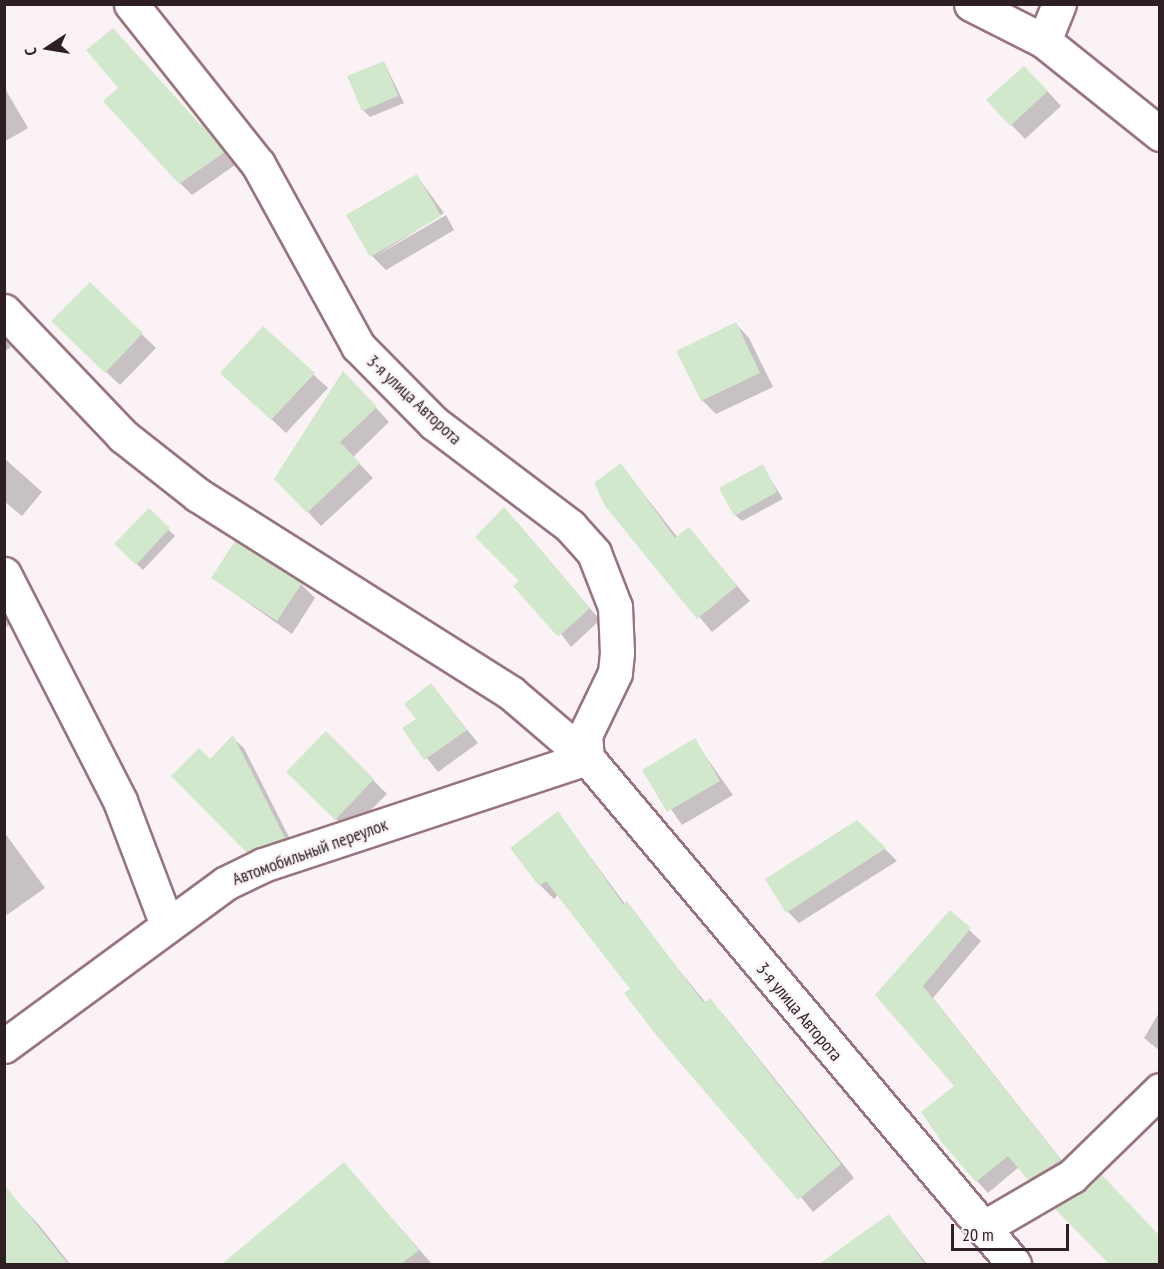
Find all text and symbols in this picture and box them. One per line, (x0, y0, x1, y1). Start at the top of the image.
north arrow (18, 18, 78, 78)
text: С (20, 46, 41, 57)
street label: 3-я улица Авторота (362, 350, 466, 450)
street label: Автомобильный переулок (229, 814, 391, 890)
street label: 3-я улица Авторота (751, 958, 847, 1066)
scale bar (954, 1212, 1072, 1250)
text: 20 m (962, 1223, 994, 1246)

